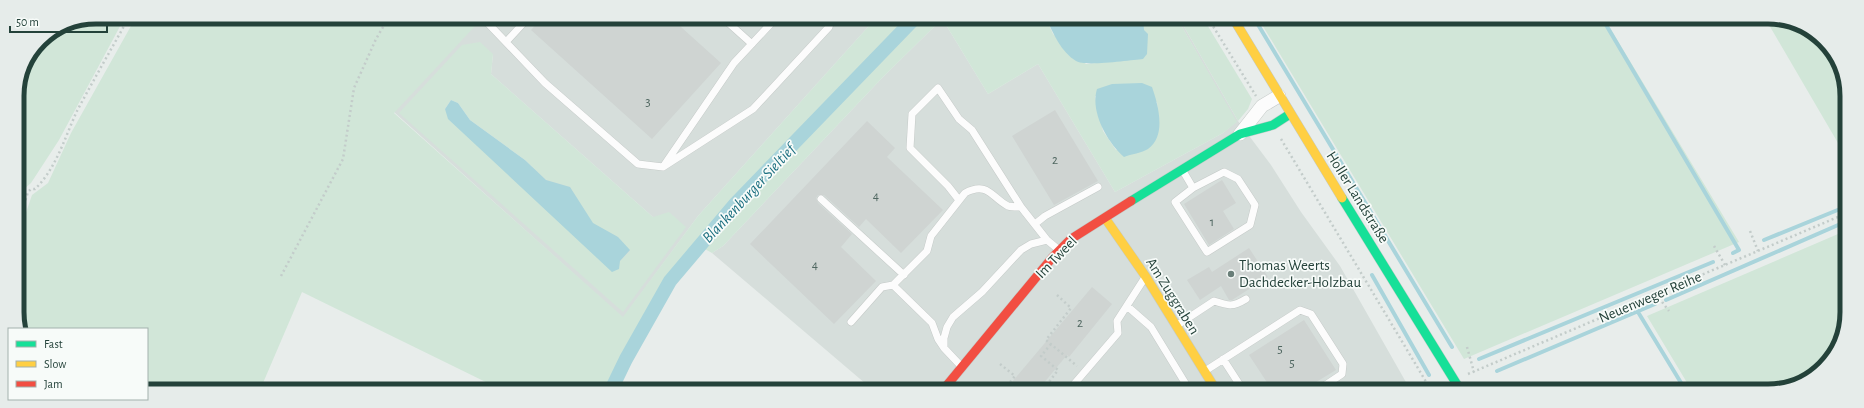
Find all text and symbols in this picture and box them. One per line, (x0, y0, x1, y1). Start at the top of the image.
scale bar (10, 8, 107, 34)
text: 50 m (16, 16, 39, 28)
house number: 3 (645, 96, 651, 109)
water label: Blankenburger Sieltief (699, 140, 800, 246)
street label: Holler Landstraße (1323, 149, 1392, 246)
house number: 2 (1052, 154, 1058, 167)
house number: 4 (873, 190, 879, 203)
house number: 1 (1210, 216, 1214, 229)
street label: Im Tweel (1033, 233, 1080, 281)
street label: Am Zuggraben (1143, 255, 1202, 337)
place label: Thomas Weerts Dachdecker-Holzbau (1239, 258, 1361, 290)
house number: 4 (812, 259, 818, 272)
marker: Thomas Weerts Dachdecker-Holzbau (1226, 269, 1236, 279)
street label: Neuenweger Reihe (1597, 269, 1704, 326)
house number: 2 (1077, 317, 1083, 330)
legend (8, 328, 148, 400)
text: Fast (44, 338, 63, 350)
house number: 5 (1277, 343, 1283, 356)
house number: 5 (1289, 357, 1295, 370)
text: Slow (44, 358, 66, 370)
text: Jam (44, 378, 63, 390)

